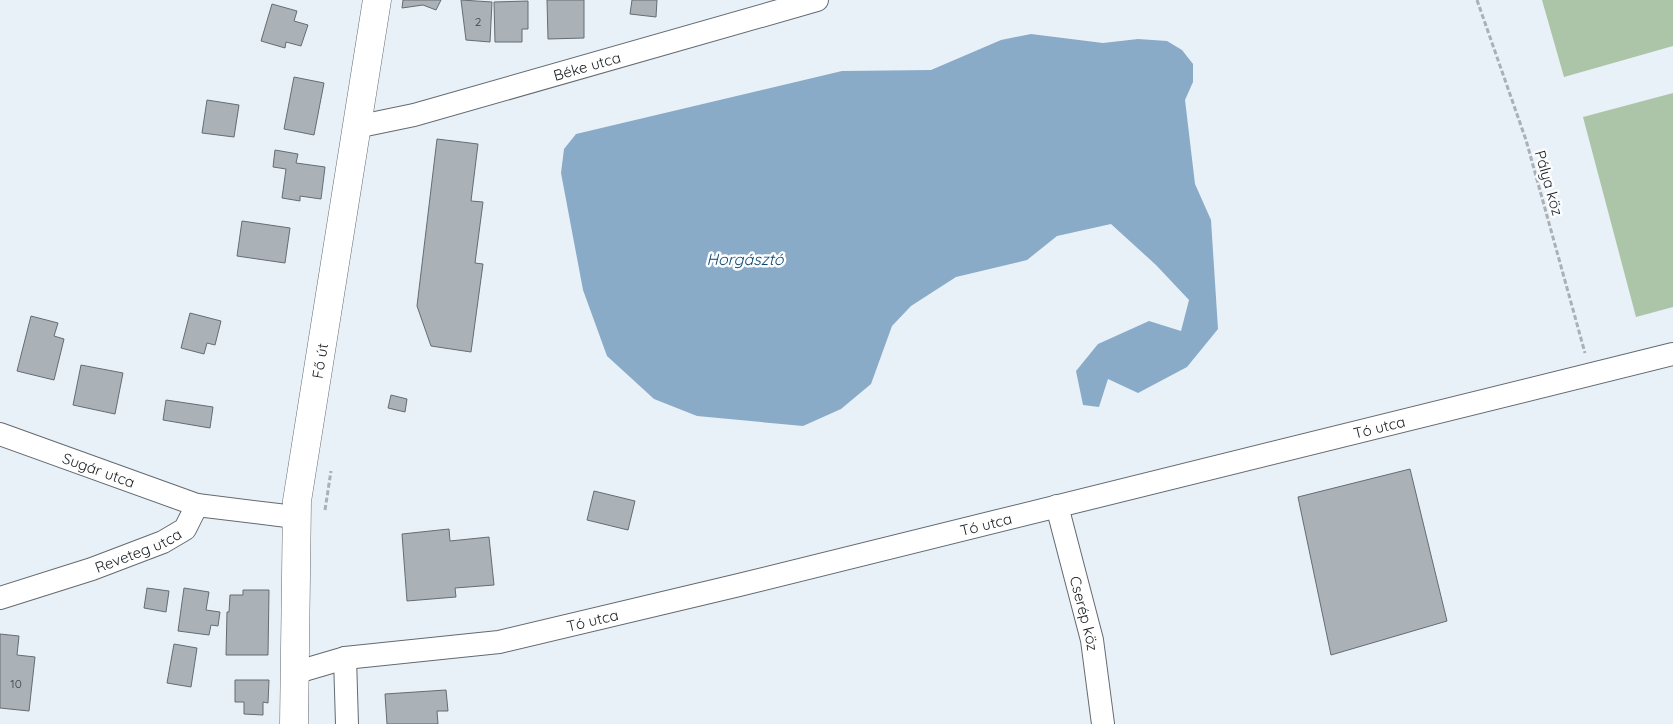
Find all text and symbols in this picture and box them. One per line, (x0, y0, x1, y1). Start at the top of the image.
house number: 2 (475, 14, 482, 29)
street label: Béke utca (551, 47, 623, 84)
street label: Pálya köz (1531, 148, 1567, 218)
water label: Horgásztó (707, 249, 785, 269)
street label: Fő út (307, 342, 332, 380)
street label: Tó utca (1351, 411, 1407, 442)
street label: Sugár utca (60, 448, 138, 491)
street label: Tó utca (958, 508, 1014, 539)
street label: Reveteg utca (92, 524, 185, 577)
street label: Cserép köz (1066, 574, 1103, 652)
street label: Tó utca (565, 604, 620, 635)
house number: 10 (10, 676, 22, 691)

